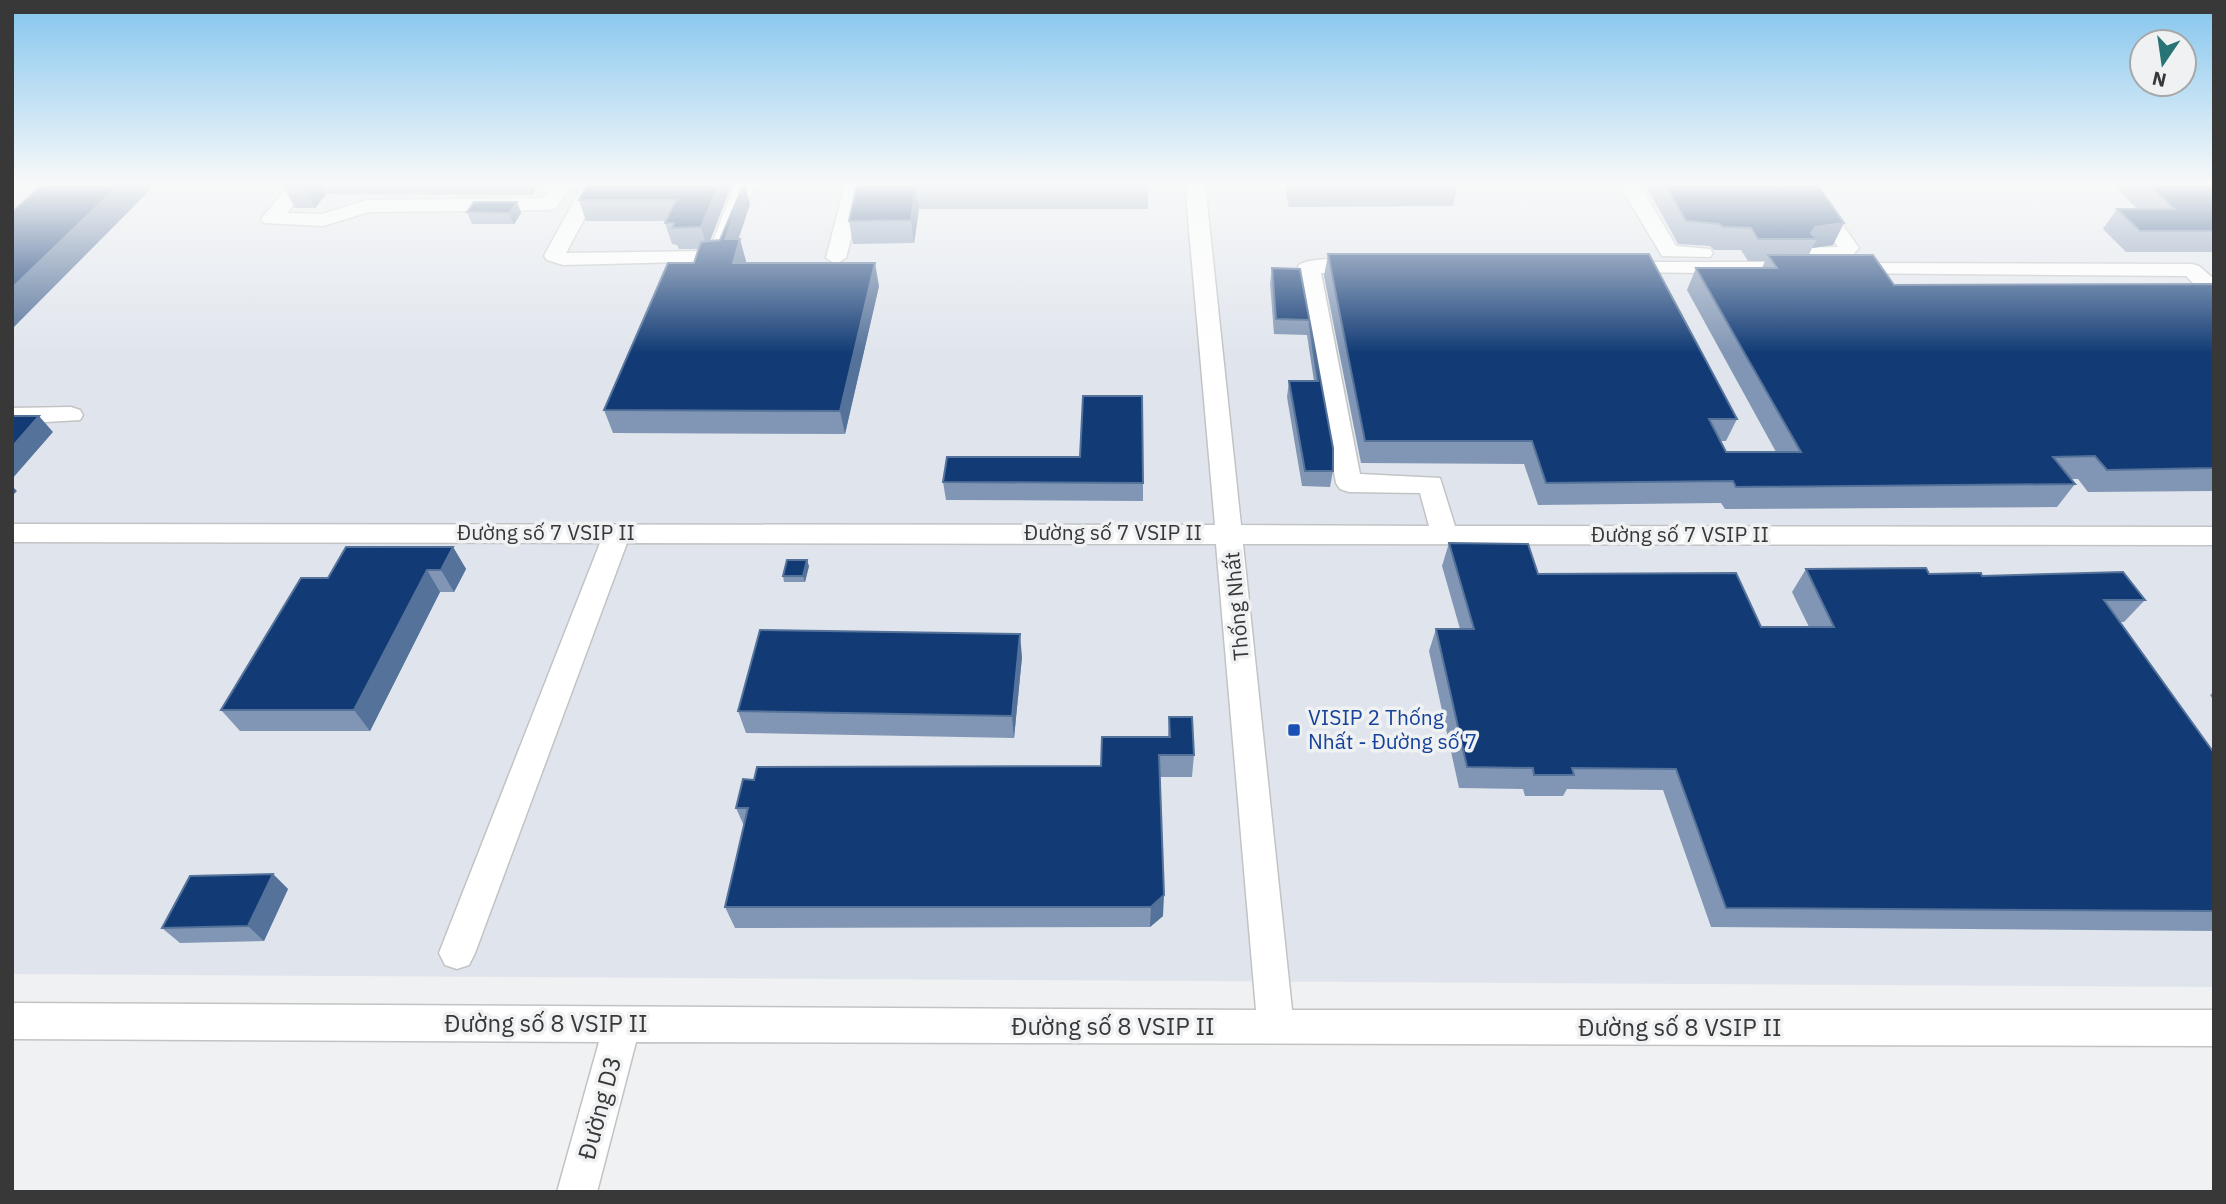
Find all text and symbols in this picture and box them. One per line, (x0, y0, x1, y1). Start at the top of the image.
north arrow (2128, 28, 2198, 98)
text: N (2150, 66, 2169, 93)
street label: Đường số 7 VSIP II (457, 518, 635, 546)
street label: Đường số 7 VSIP II (1024, 518, 1202, 546)
street label: Đường số 7 VSIP II (1591, 520, 1769, 548)
street label: Thống Nhất (1217, 551, 1255, 662)
place label: VISIP 2 Thống Nhất - Đường số 7 (1308, 703, 1477, 755)
marker: VISIP 2 Thống Nhất - Đường số 7 (1286, 722, 1302, 738)
street label: Đường số 8 VSIP II (444, 1007, 648, 1039)
street label: Đường số 8 VSIP II (1011, 1010, 1215, 1042)
street label: Đường số 8 VSIP II (1578, 1011, 1782, 1043)
street label: Đường D3 (570, 1053, 628, 1163)

